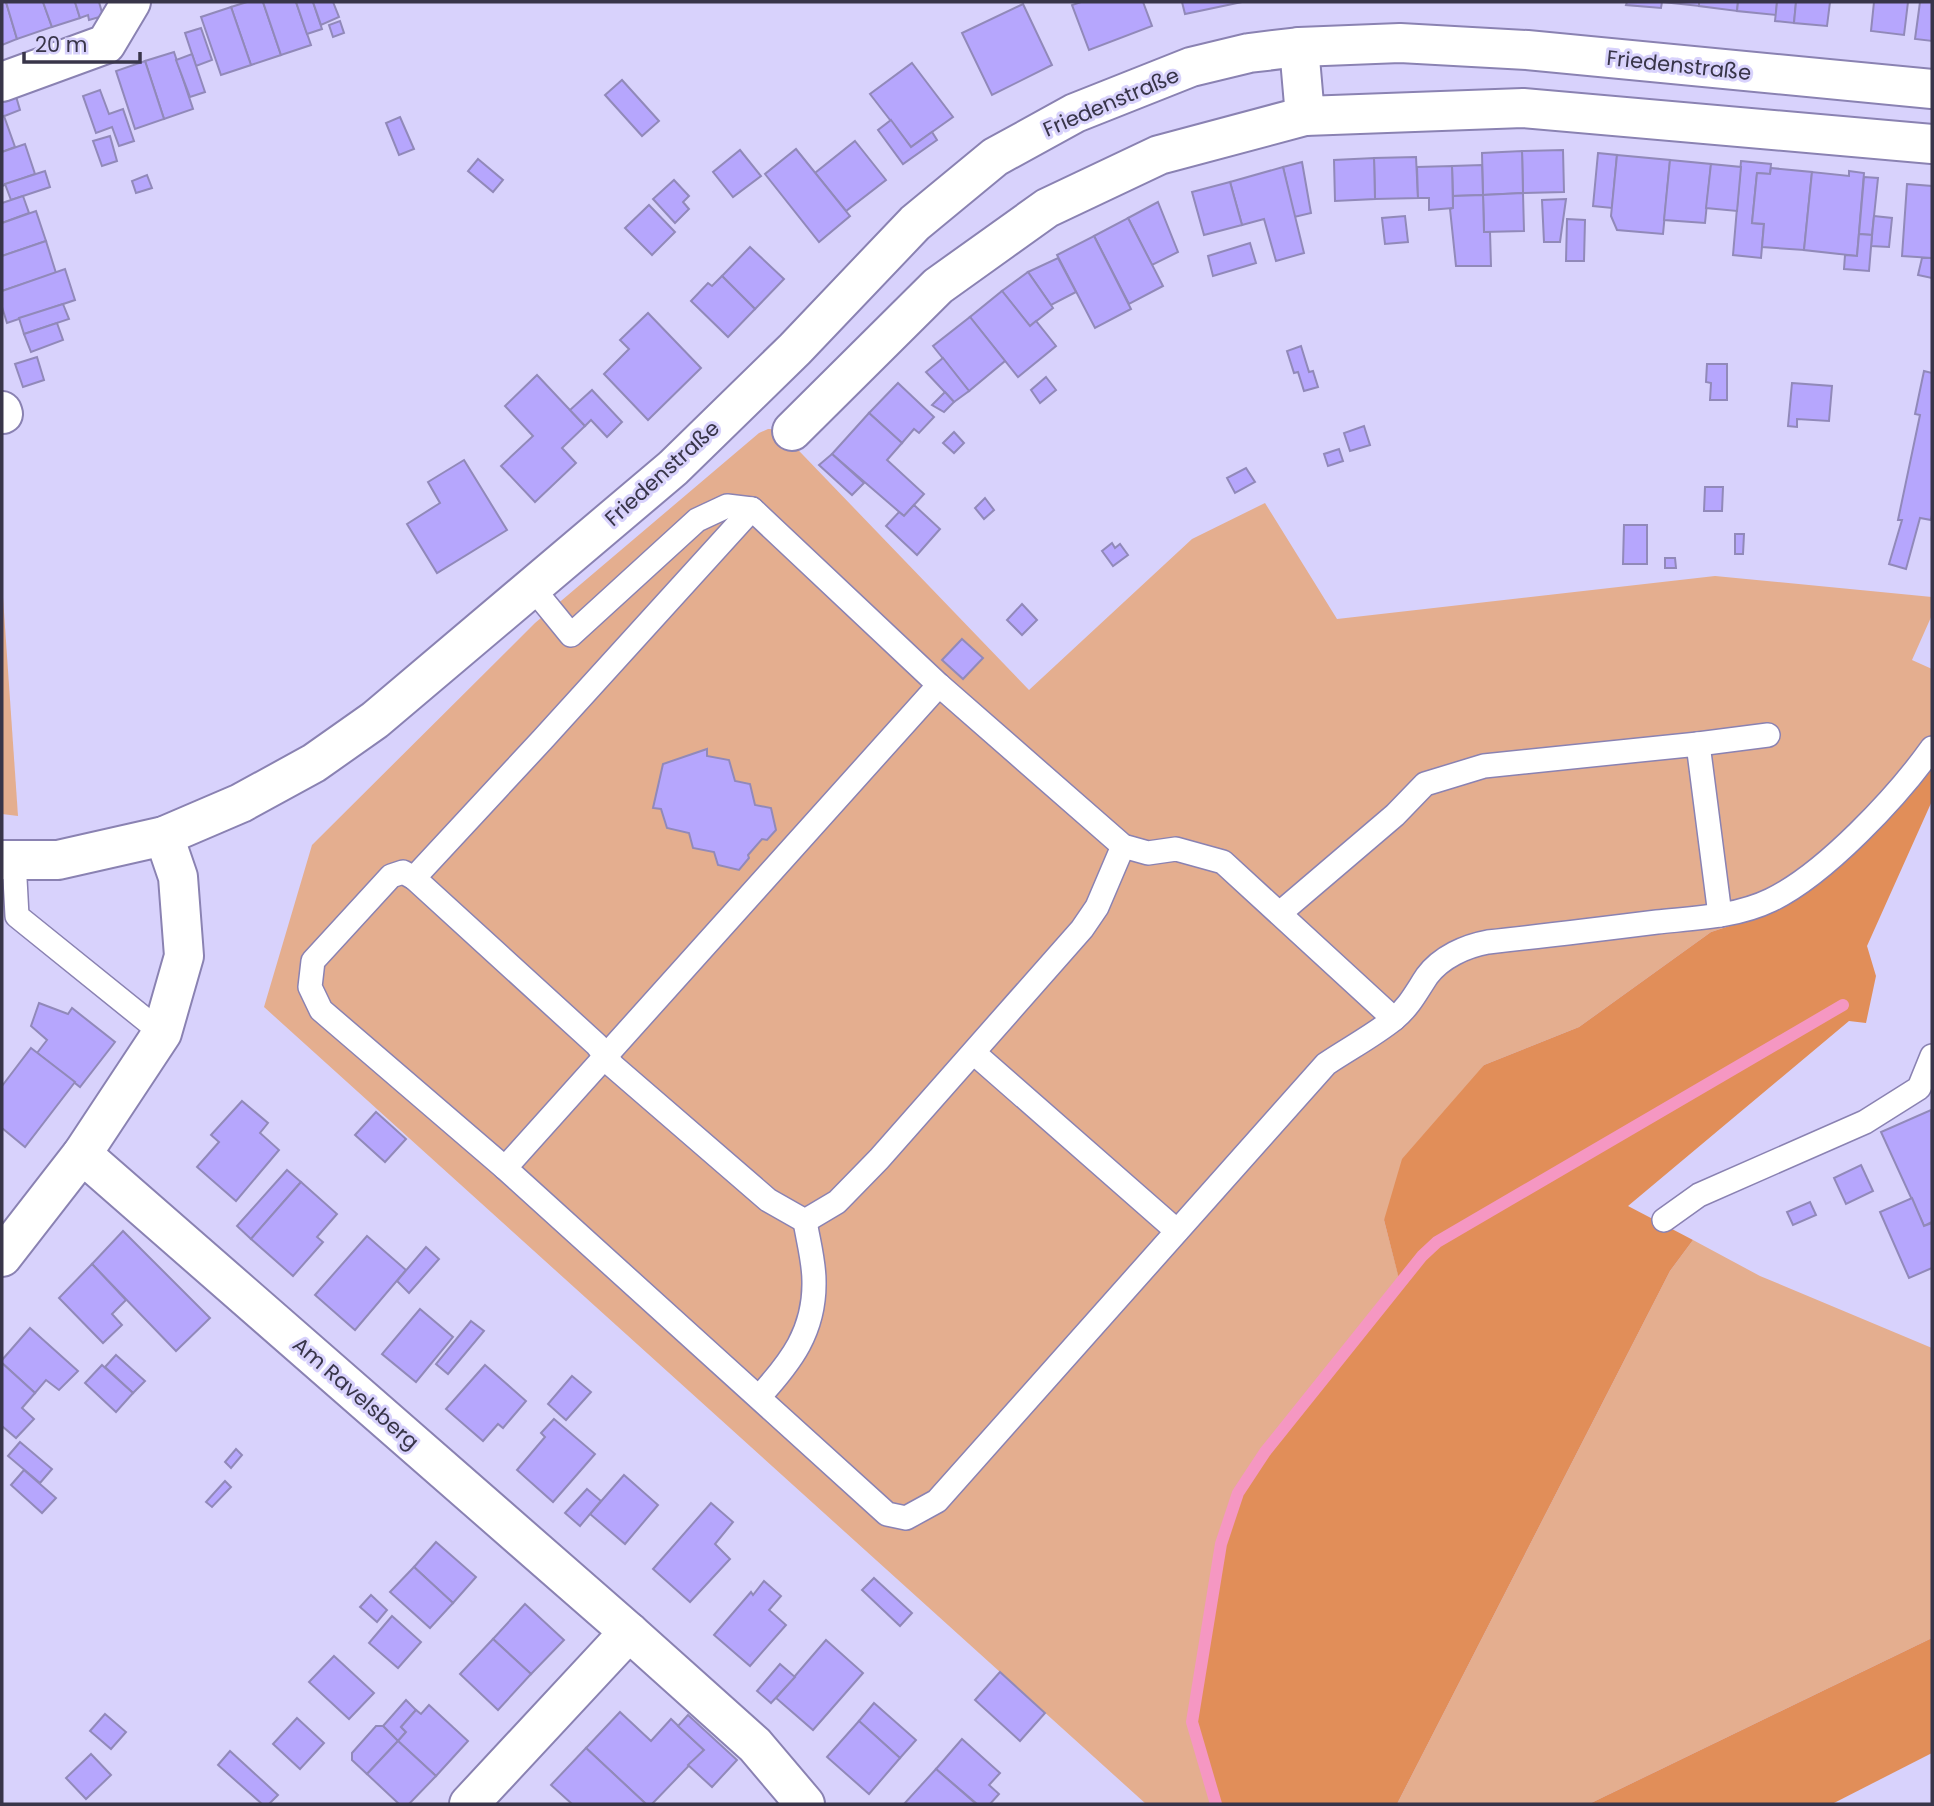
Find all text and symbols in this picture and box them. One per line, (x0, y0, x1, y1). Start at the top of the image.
scale bar (24, 21, 140, 65)
text: 20 m (35, 30, 88, 59)
street label: Friedenstraße (1605, 43, 1753, 87)
street label: Friedenstraße (1038, 60, 1184, 144)
street label: Friedenstraße (598, 414, 726, 532)
street label: Am Ravelsberg (287, 1330, 425, 1456)

